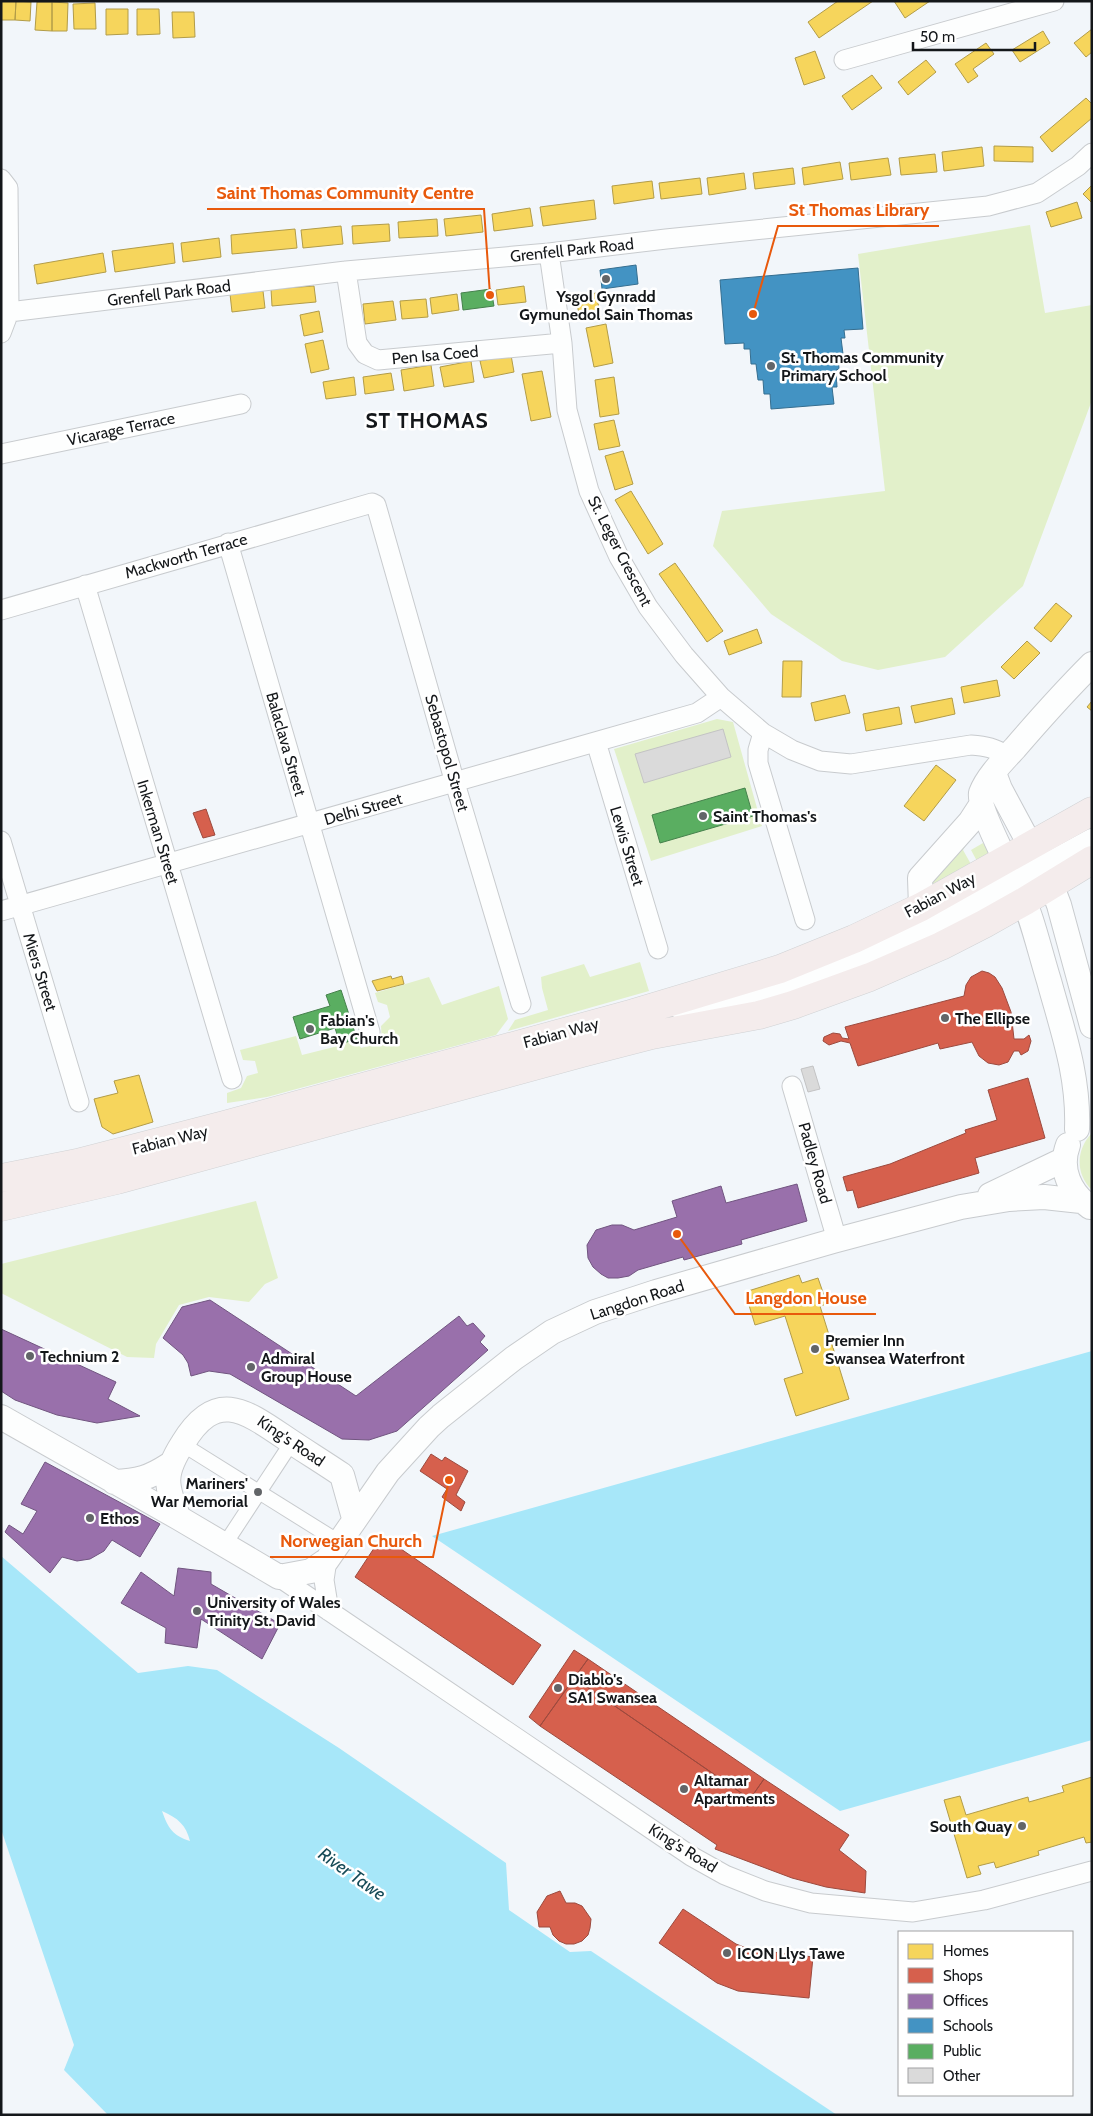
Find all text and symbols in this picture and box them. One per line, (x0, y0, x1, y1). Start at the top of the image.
scale bar (913, 20, 1036, 52)
text: 50 m (920, 28, 955, 46)
callout: Saint Thomas Community Centre (207, 176, 484, 209)
text: Saint Thomas Community Centre (216, 182, 474, 204)
callout: St Thomas Library (778, 193, 939, 226)
text: St Thomas Library (789, 199, 930, 221)
street label: Grenfell Park Road (509, 234, 635, 266)
marker: Ysgol Gynradd Gymunedol Sain Thomas (600, 273, 612, 285)
street label: Grenfell Park Road (106, 276, 232, 310)
place label: Ysgol Gynradd Gymunedol Sain Thomas (519, 287, 693, 324)
street label: Pen Isa Coed (391, 342, 479, 368)
place label: St. Thomas Community Primary School (781, 348, 944, 385)
marker: St. Thomas Community Primary School (765, 360, 777, 372)
street label: Vicarage Terrace (65, 408, 177, 450)
district label: ST THOMAS (365, 408, 489, 433)
street label: St. Leger Crescent (584, 493, 656, 610)
street label: Mackworth Terrace (123, 529, 249, 583)
street label: Balaclava Street (262, 690, 310, 799)
street label: Sebastopol Street (421, 692, 473, 814)
street label: Inkerman Street (133, 777, 183, 887)
street label: Delhi Street (322, 789, 405, 829)
street label: Lewis Street (606, 804, 648, 889)
place label: Saint Thomas's (713, 807, 817, 826)
marker: Saint Thomas's (697, 810, 709, 822)
street label: Fabian Way (901, 868, 979, 922)
street label: Miers Street (19, 931, 61, 1014)
place label: The Ellipse (955, 1009, 1030, 1028)
place label: Fabian's Bay Church (320, 1011, 398, 1048)
marker: The Ellipse (939, 1012, 951, 1024)
street label: Fabian Way (521, 1014, 601, 1052)
marker: Fabian's Bay Church (304, 1023, 316, 1035)
street label: Padley Road (794, 1120, 836, 1206)
street label: Fabian Way (130, 1121, 210, 1159)
street label: Langdon Road (588, 1276, 686, 1324)
callout: Langdon House (735, 1281, 876, 1314)
text: Langdon House (745, 1287, 867, 1309)
place label: Premier Inn Swansea Waterfront (825, 1331, 965, 1368)
marker: Premier Inn Swansea Waterfront (809, 1343, 821, 1355)
place label: Technium 2 (40, 1347, 120, 1366)
place label: Admiral Group House (261, 1349, 352, 1386)
marker: Technium 2 (24, 1350, 36, 1362)
marker: Admiral Group House (245, 1361, 257, 1373)
street label: King's Road (254, 1412, 328, 1470)
place label: Mariners' War Memorial (151, 1474, 248, 1511)
marker: Mariners' War Memorial (252, 1486, 264, 1498)
place label: Ethos (100, 1509, 139, 1528)
marker: Ethos (84, 1512, 96, 1524)
callout: Norwegian Church (270, 1524, 433, 1557)
text: Norwegian Church (280, 1530, 422, 1552)
place label: University of Wales Trinity St. David (207, 1593, 341, 1630)
marker: University of Wales Trinity St. David (191, 1605, 203, 1617)
place label: Diablo's SA1 Swansea (568, 1670, 657, 1707)
marker: Diablo's SA1 Swansea (552, 1682, 564, 1694)
place label: Altamar Apartments (694, 1771, 775, 1808)
marker: Altamar Apartments (678, 1783, 690, 1795)
place label: South Quay (930, 1817, 1012, 1836)
street label: King's Road (645, 1819, 721, 1877)
marker: South Quay (1016, 1820, 1028, 1832)
water label: River Tawe (314, 1843, 390, 1905)
legend (898, 1931, 1073, 2096)
text: Homes (943, 1942, 989, 1960)
place label: ICON Llys Tawe (737, 1944, 845, 1963)
marker: ICON Llys Tawe (721, 1947, 733, 1959)
text: Shops (943, 1967, 983, 1985)
text: Offices (943, 1992, 988, 2010)
text: Schools (943, 2017, 993, 2035)
text: Public (943, 2042, 981, 2060)
text: Other (943, 2067, 980, 2085)

